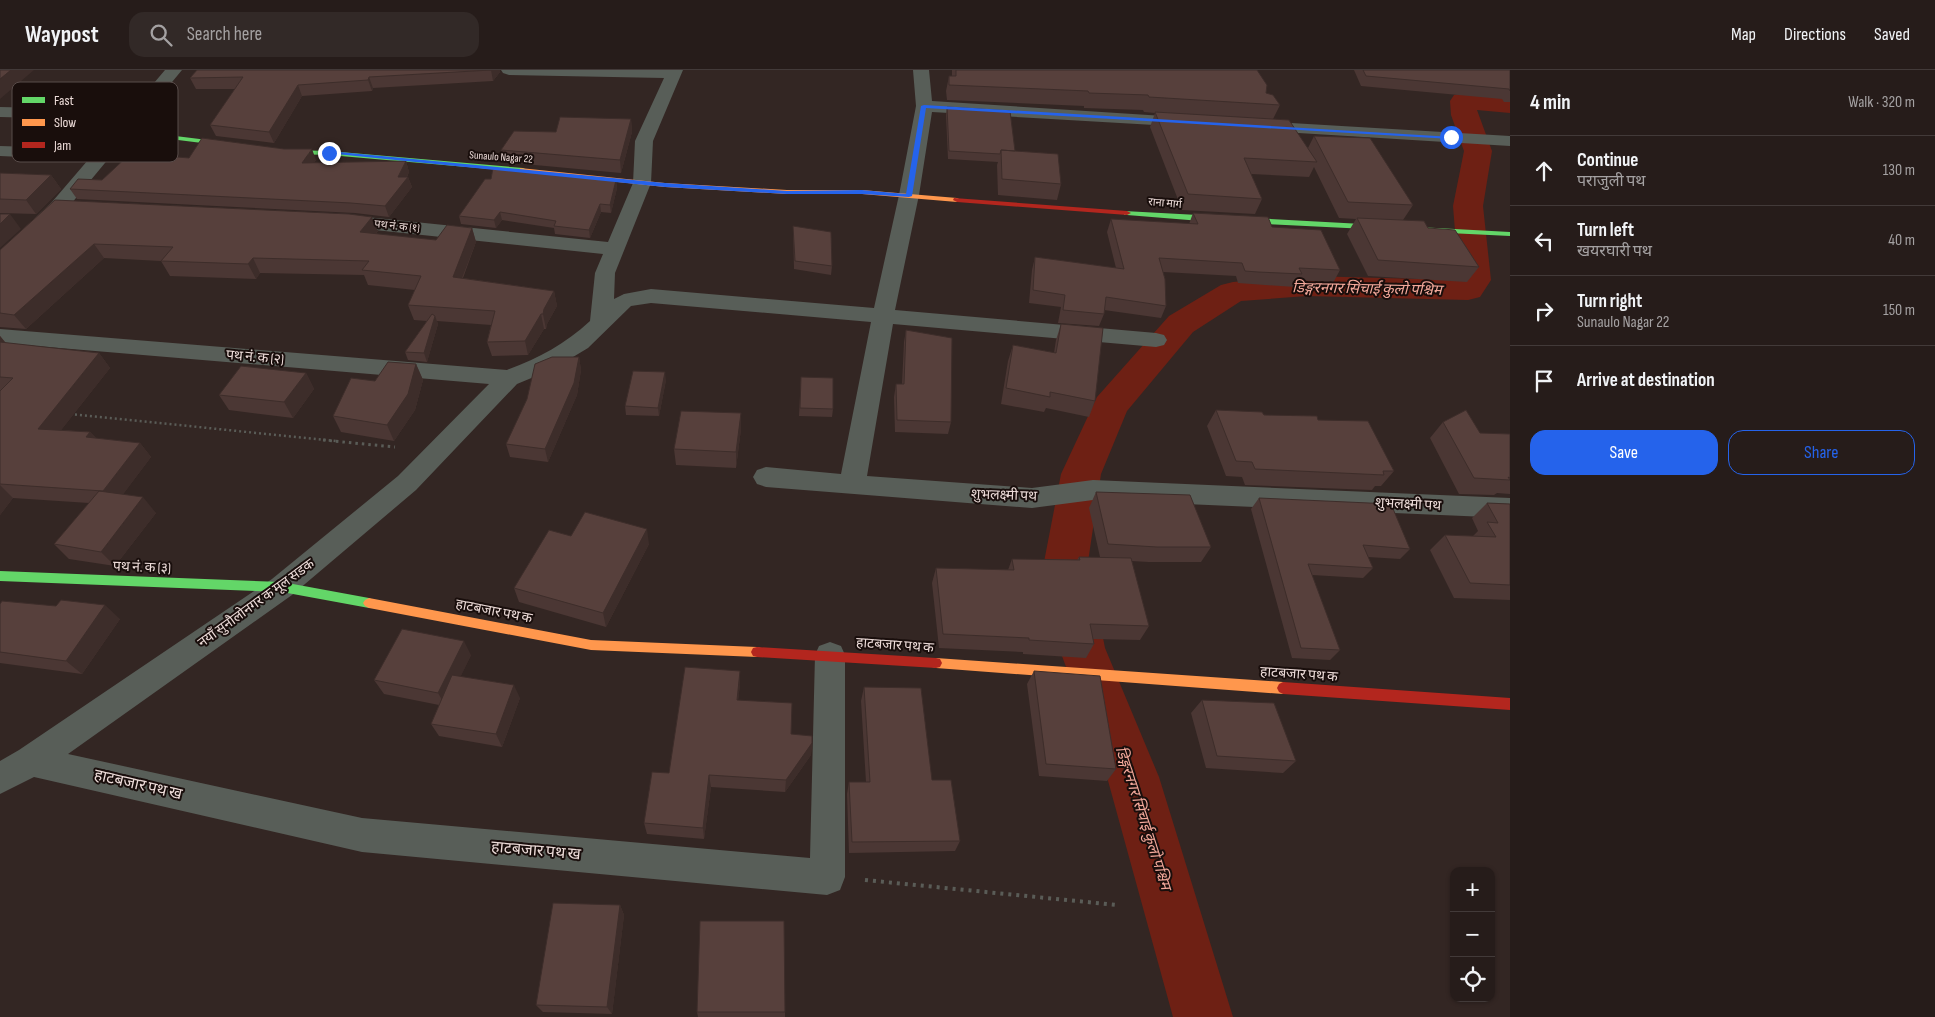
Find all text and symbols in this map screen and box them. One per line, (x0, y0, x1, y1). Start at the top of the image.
search box (129, 12, 479, 57)
text: Waypost (25, 20, 99, 49)
icon: search (147, 21, 175, 49)
text: Search here (187, 23, 262, 46)
text: Map (1731, 24, 1756, 45)
text: Directions (1784, 24, 1846, 45)
text: Saved (1874, 24, 1910, 45)
legend (12, 82, 178, 162)
text: 4 min (1530, 90, 1571, 115)
text: Fast (54, 92, 74, 109)
text: Walk · 320 m (1848, 93, 1915, 112)
text: Slow (54, 114, 76, 131)
route start (1440, 126, 1463, 149)
text: Jam (53, 137, 71, 154)
route end (318, 142, 341, 165)
street label: Sunaulo Nagar 22 (469, 148, 534, 166)
text: Continue (1577, 149, 1638, 172)
icon: ahead (1530, 157, 1558, 185)
text: 130 m (1883, 161, 1915, 180)
text: पराजुली पथ (1577, 172, 1646, 191)
street label: राना मार्ग (1148, 195, 1183, 211)
street label: पथ नं. क (१) (374, 217, 420, 235)
text: Turn left (1577, 219, 1634, 242)
icon: left (1530, 227, 1558, 255)
text: 40 m (1888, 231, 1915, 250)
text: खयरघारी पथ (1577, 242, 1652, 261)
water label: डिङ्गरनगर सिंचाई कुलो पश्चिम (1292, 278, 1445, 300)
text: Turn right (1577, 290, 1642, 313)
icon: right (1530, 297, 1558, 325)
text: 150 m (1883, 301, 1915, 320)
text: Sunaulo Nagar 22 (1577, 313, 1669, 332)
street label: पथ नं. क (२) (225, 346, 285, 368)
icon: arrive (1530, 367, 1558, 395)
text: Arrive at destination (1577, 369, 1715, 392)
button: Save (1530, 430, 1718, 475)
button: Share (1728, 430, 1915, 475)
street label: शुभलक्ष्मी पथ (971, 485, 1038, 506)
street label: शुभलक्ष्मी पथ (1374, 494, 1443, 515)
street label: नयाँ सुनौलोनगर क मूल सडक (194, 554, 318, 652)
street label: पथ नं. क (३) (113, 557, 171, 577)
street label: हाटबजार पथ क (454, 595, 534, 627)
street label: हाटबजार पथ क (856, 634, 935, 656)
street label: हाटबजार पथ क (1260, 663, 1339, 685)
water label: डिङ्गरनगर सिंचाई कुलो पश्चिम (1111, 744, 1176, 895)
street label: हाटबजार पथ ख (92, 766, 185, 805)
street label: हाटबजार पथ ख (490, 838, 583, 864)
map controls (1450, 867, 1495, 1002)
button: + (1450, 867, 1495, 912)
button: − (1450, 912, 1495, 957)
button: locate (1450, 957, 1495, 1002)

